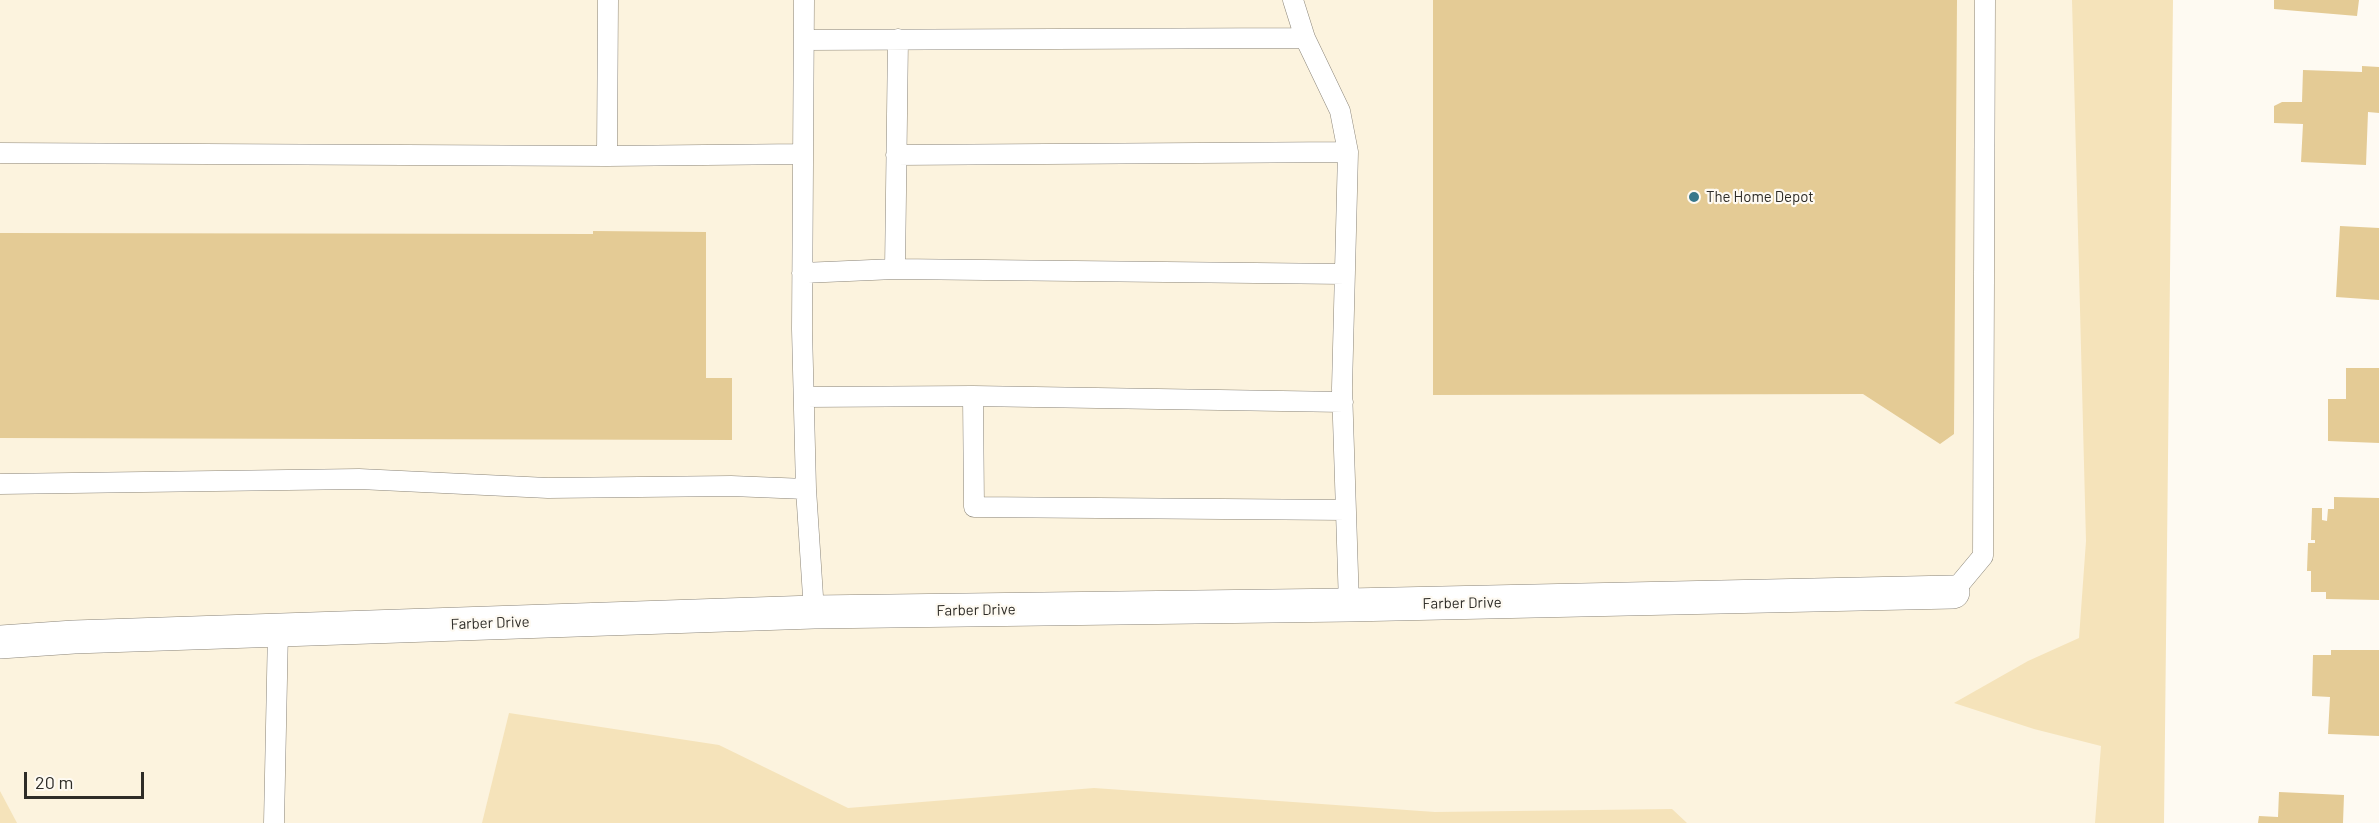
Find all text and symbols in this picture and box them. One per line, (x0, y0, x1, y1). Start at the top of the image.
place label: The Home Depot (1706, 188, 1814, 206)
marker: The Home Depot (1687, 190, 1701, 204)
street label: Farber Drive (1422, 593, 1502, 613)
street label: Farber Drive (936, 600, 1016, 620)
street label: Farber Drive (450, 613, 530, 633)
scale bar (27, 760, 147, 798)
text: 20 m (35, 771, 73, 793)

